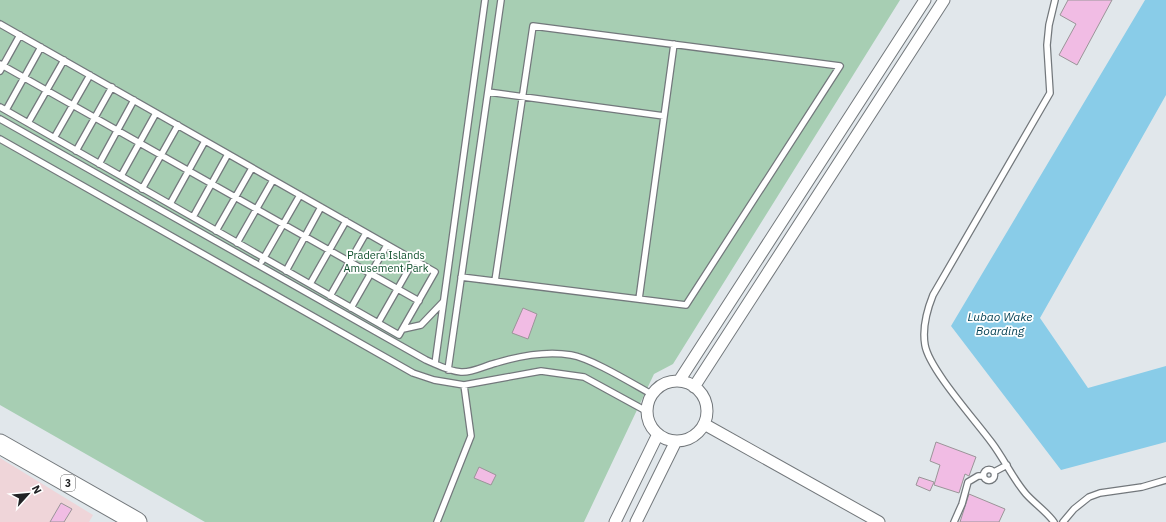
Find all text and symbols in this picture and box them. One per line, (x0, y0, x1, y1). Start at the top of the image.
park label: Pradera Islands Amusement Park (344, 248, 429, 275)
water label: Lubao Wake Boarding (967, 309, 1033, 338)
north arrow (8, 474, 48, 514)
road number: 3 (61, 475, 75, 491)
text: N (29, 483, 45, 496)

